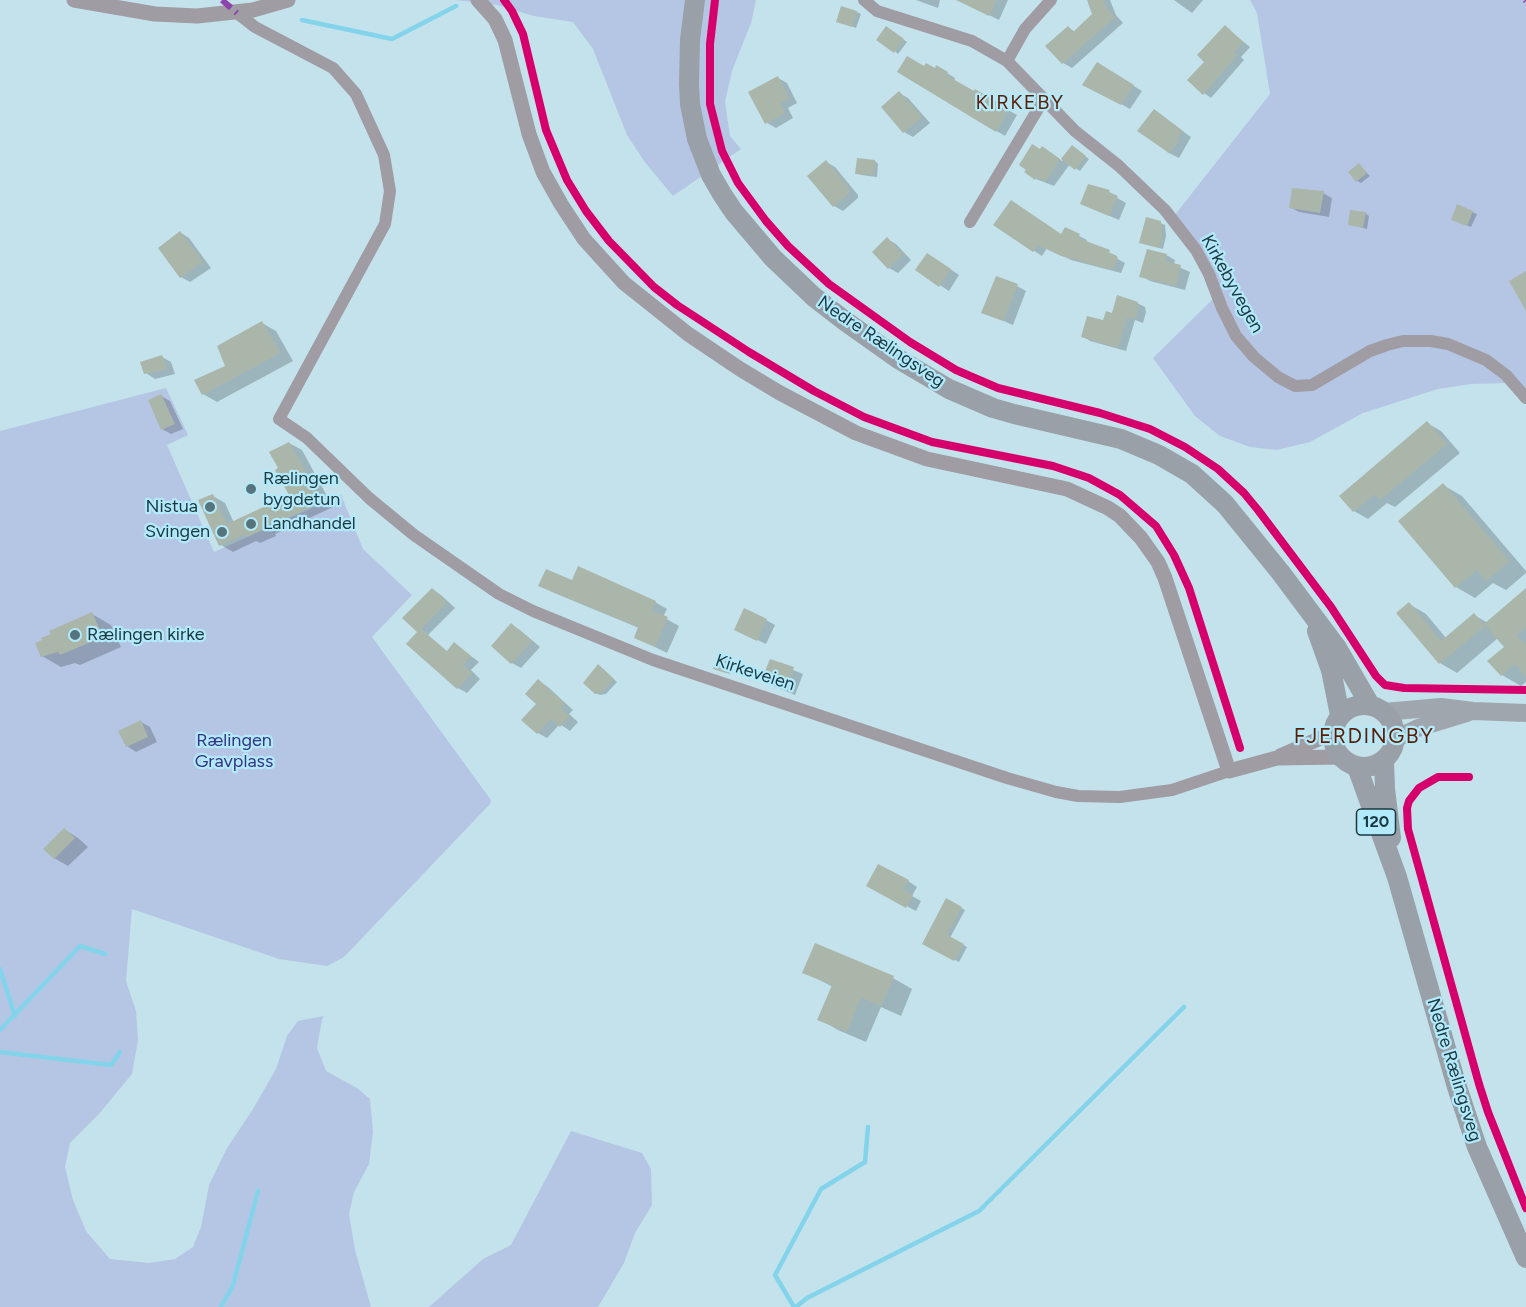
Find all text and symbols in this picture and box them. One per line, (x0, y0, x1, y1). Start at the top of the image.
district label: KIRKEBY (976, 91, 1064, 115)
street label: Kirkebyvegen (1196, 231, 1268, 337)
street label: Nedre Rælingsveg (813, 292, 949, 392)
place label: Rælingen bygdetun (263, 468, 340, 510)
marker: Rælingen bygdetun (244, 482, 258, 496)
place label: Nistua (145, 496, 198, 518)
marker: Nistua (203, 500, 217, 514)
place label: Landhandel (263, 513, 356, 535)
marker: Landhandel (244, 517, 258, 531)
place label: Svingen (145, 521, 210, 543)
marker: Svingen (215, 525, 229, 539)
place label: Rælingen kirke (87, 624, 204, 646)
marker: Rælingen kirke (68, 628, 82, 642)
street label: Kirkeveien (712, 650, 798, 696)
district label: FJERDINGBY (1294, 724, 1434, 750)
park label: Rælingen Gravplass (195, 730, 273, 772)
road number: 120 (1356, 809, 1396, 835)
street label: Nedre Rælingsveg (1422, 996, 1486, 1144)

